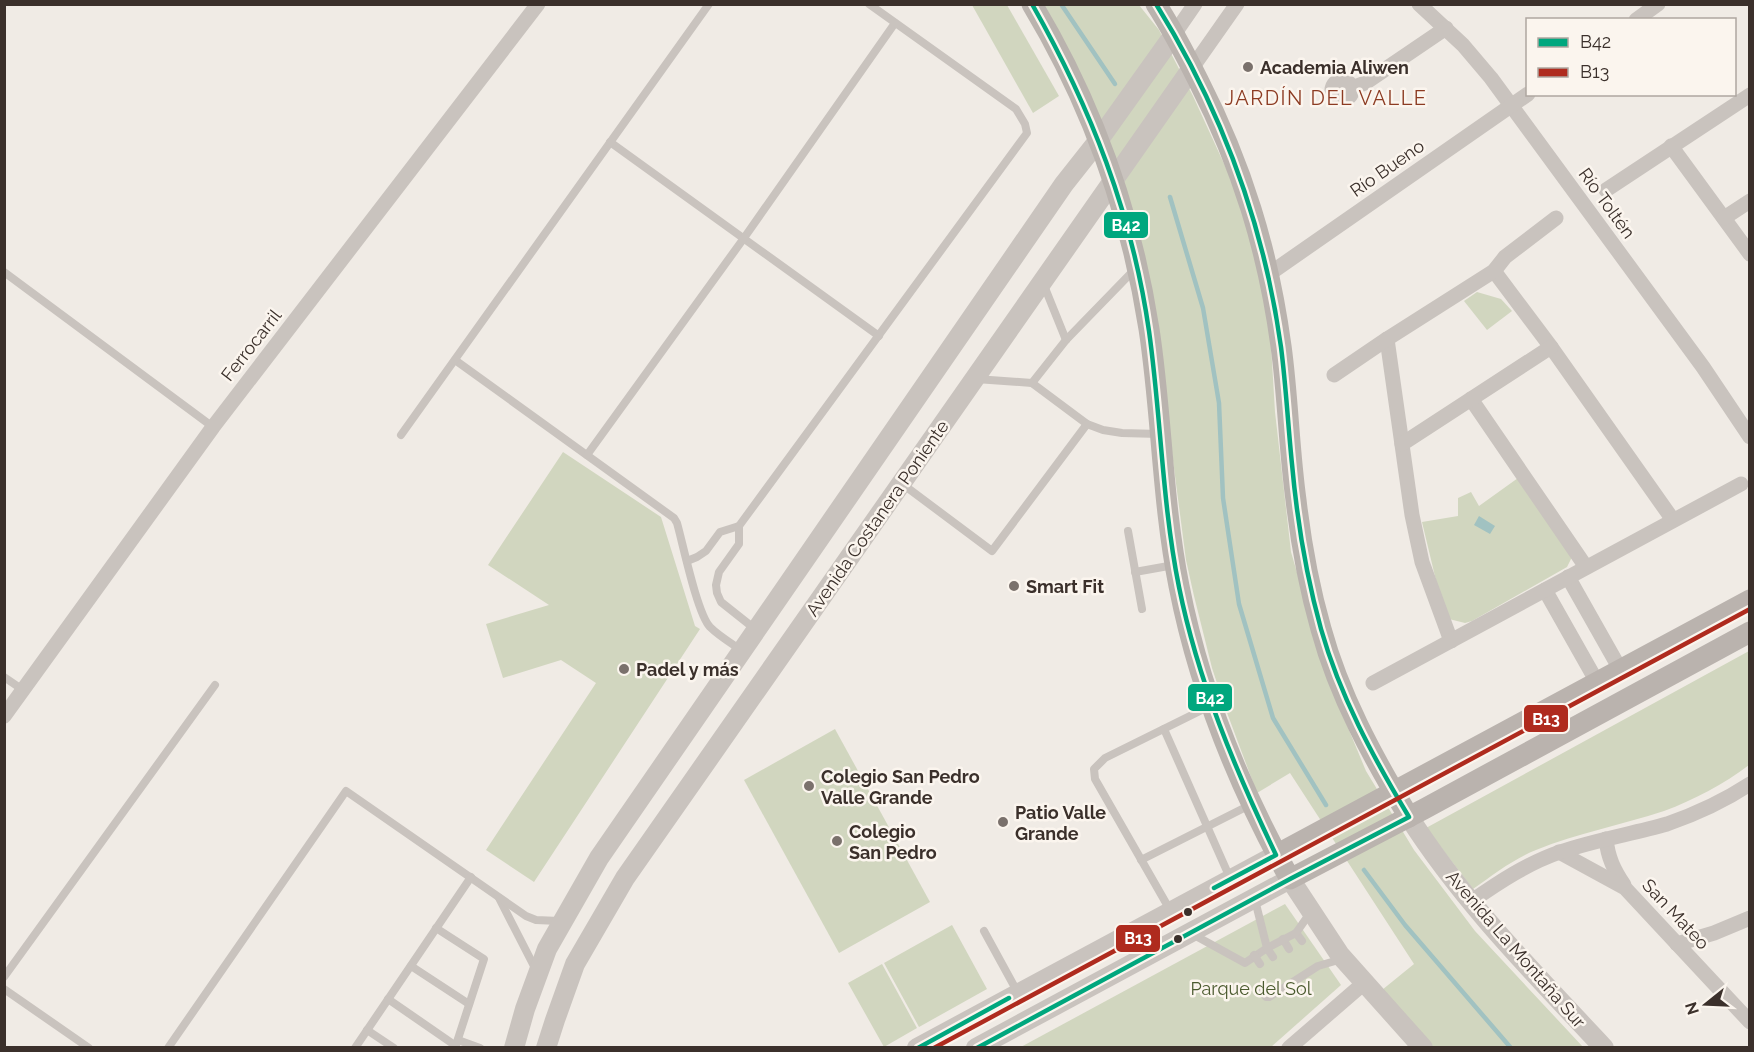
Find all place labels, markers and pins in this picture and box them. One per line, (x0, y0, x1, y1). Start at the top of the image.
place label: Academia Aliwen (1260, 57, 1409, 78)
marker: Academia Aliwen (1241, 60, 1255, 74)
place label: Smart Fit (1026, 576, 1104, 597)
marker: Smart Fit (1007, 579, 1021, 593)
place label: Padel y más (636, 659, 739, 680)
marker: Padel y más (617, 662, 631, 676)
place label: Colegio San Pedro Valle Grande (821, 766, 980, 808)
marker: Colegio San Pedro Valle Grande (802, 779, 816, 793)
place label: Patio Valle Grande (1015, 802, 1106, 844)
marker: Patio Valle Grande (996, 815, 1010, 829)
place label: Colegio San Pedro (849, 821, 937, 863)
marker: Colegio San Pedro (830, 834, 844, 848)
unlabelled marker (1182, 906, 1194, 918)
unlabelled marker (1172, 933, 1184, 945)

